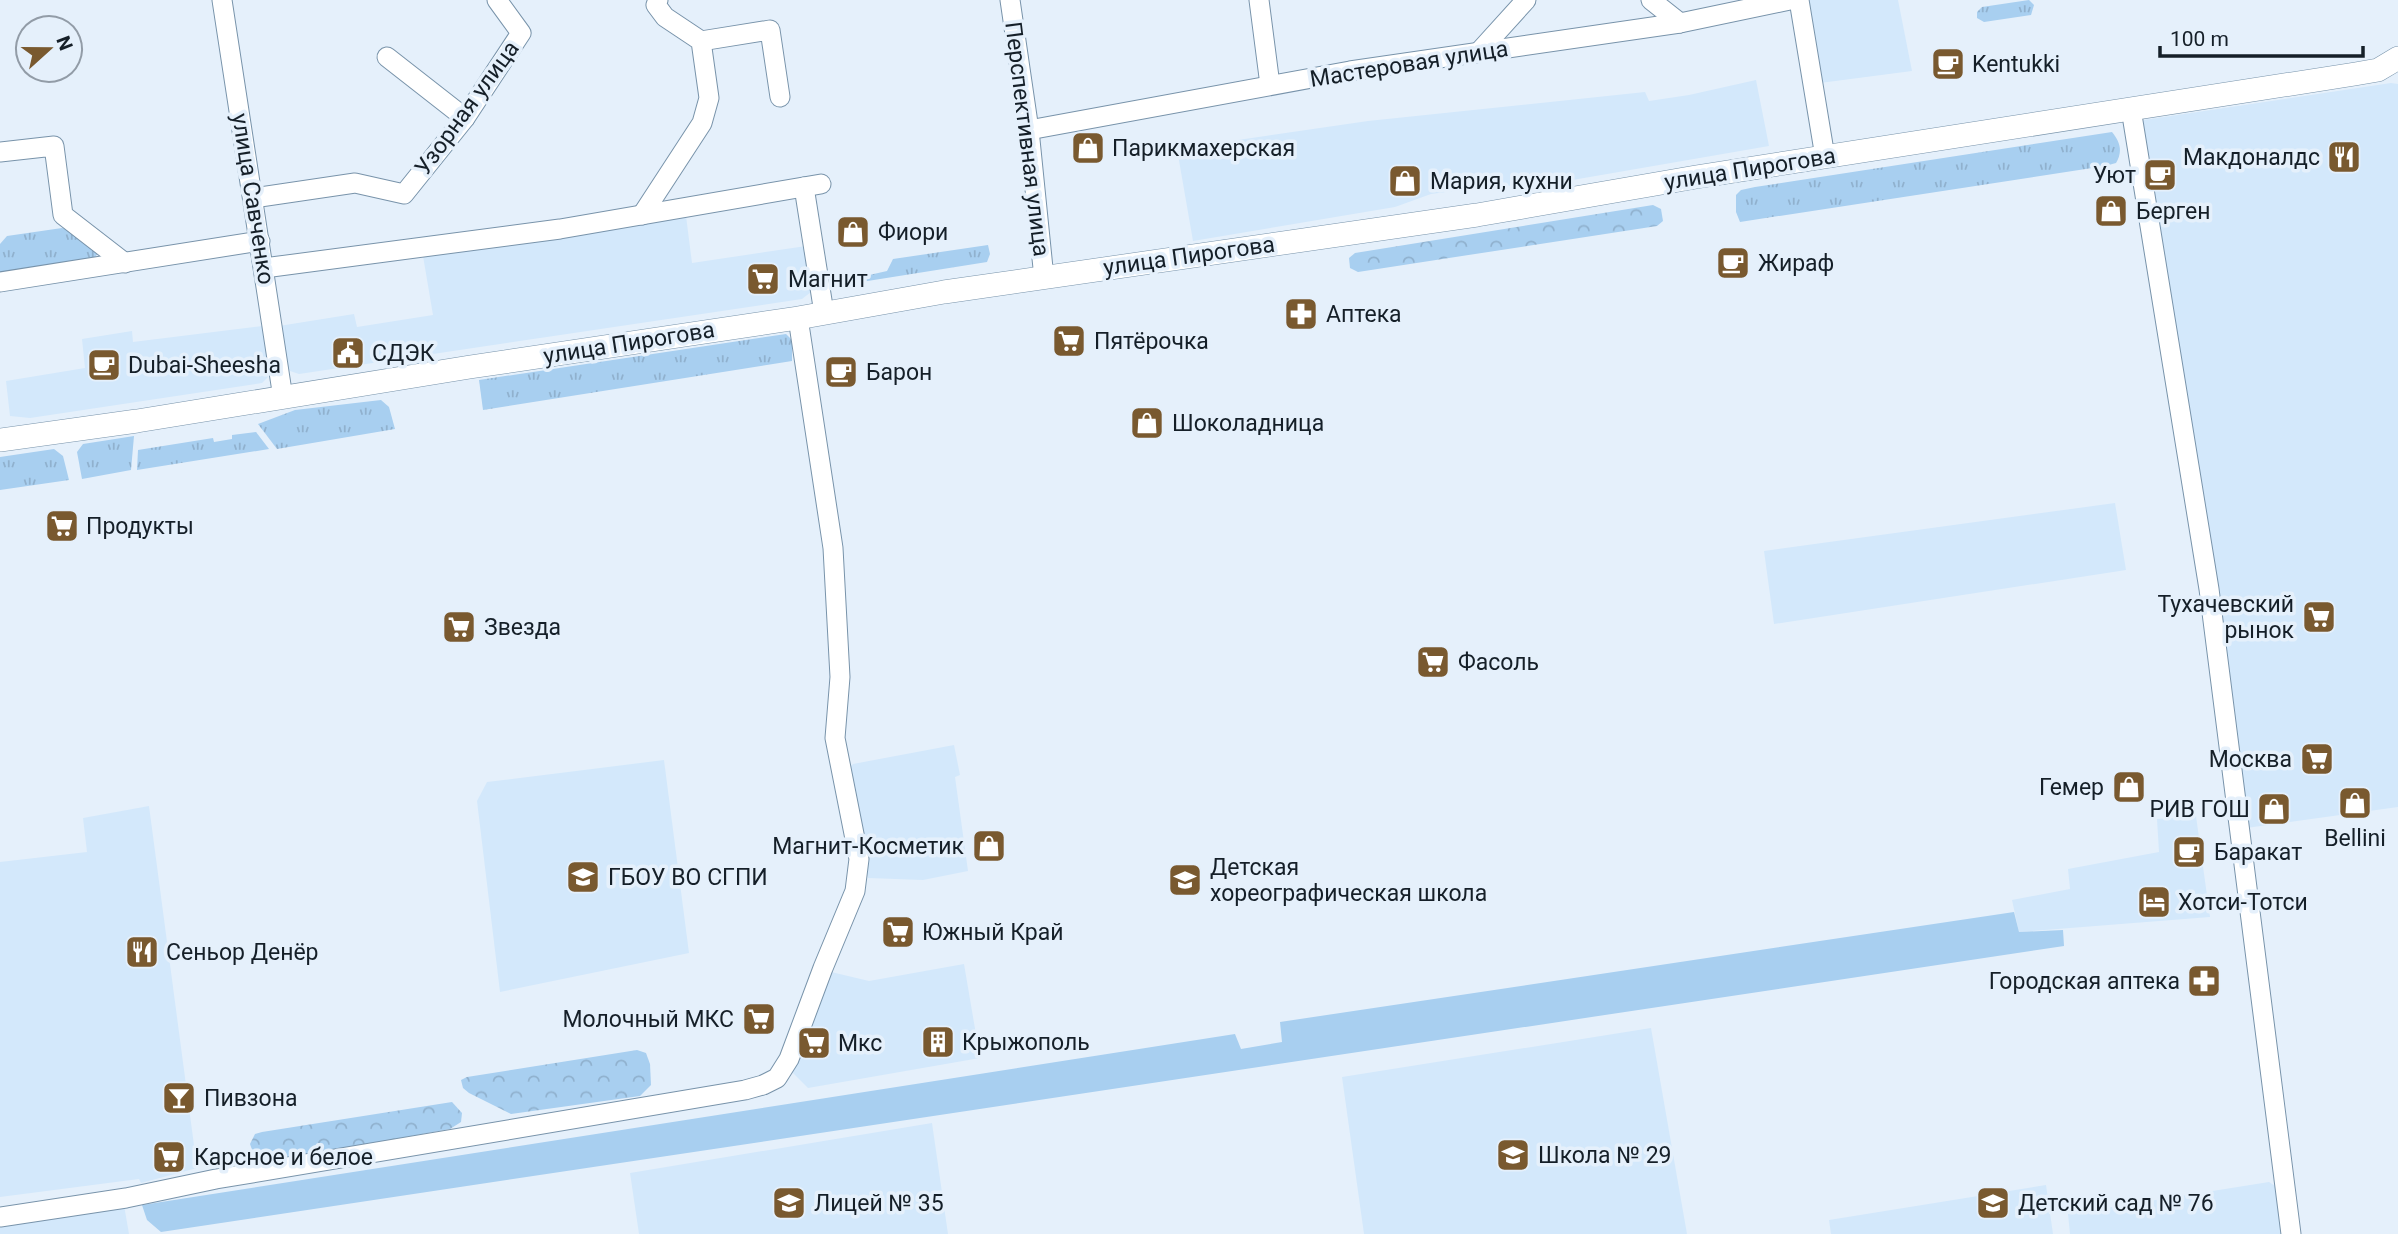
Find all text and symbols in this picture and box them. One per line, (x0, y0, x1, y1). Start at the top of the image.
north arrow (14, 14, 84, 84)
scale bar (2160, 14, 2363, 58)
street label: Перспективная улица (999, 20, 1055, 258)
text: 100 m (2170, 27, 2229, 51)
text: N (51, 33, 78, 53)
street label: Мастеровая улица (1308, 35, 1510, 93)
street label: Узорная улица (409, 36, 525, 180)
cafe icon: Kentukki (1929, 45, 1967, 83)
place label: Kentukki (1972, 51, 2060, 78)
street label: улица Савченко (226, 112, 280, 286)
shop icon: Парикмахерская (1069, 129, 1107, 167)
place label: Парикмахерская (1112, 135, 1295, 162)
restaurant icon: Макдоналдс (2325, 138, 2363, 176)
street label: улица Пирогова (1663, 142, 1837, 196)
place label: Макдоналдс (2183, 144, 2320, 171)
cafe icon: Уют (2141, 156, 2179, 194)
shop icon: Мария, кухни (1386, 162, 1424, 200)
place label: Уют (2093, 162, 2136, 189)
place label: Мария, кухни (1430, 168, 1573, 195)
shop icon: Берген (2092, 192, 2130, 230)
place label: Берген (2136, 198, 2211, 225)
shop icon: Фиори (834, 213, 872, 251)
place label: Фиори (878, 219, 948, 246)
street label: улица Пирогова (1102, 231, 1276, 281)
cafe icon: Жираф (1714, 244, 1752, 282)
place label: Жираф (1758, 250, 1834, 277)
supermarket icon: Магнит (744, 260, 782, 298)
place label: Магнит (788, 266, 868, 293)
pharmacy icon: Аптека (1282, 295, 1320, 333)
place label: Аптека (1326, 301, 1402, 328)
street label: улица Пирогова (542, 316, 716, 370)
supermarket icon: Пятёрочка (1050, 322, 1088, 360)
place label: Пятёрочка (1094, 328, 1209, 355)
public building icon: СДЭК (329, 334, 367, 372)
place label: СДЭК (372, 340, 435, 367)
cafe icon: Dubai-Sheesha (85, 346, 123, 384)
place label: Dubai-Sheesha (128, 352, 281, 379)
cafe icon: Барон (822, 353, 860, 391)
place label: Барон (866, 359, 932, 386)
shop icon: Шоколадница (1128, 404, 1166, 442)
place label: Шоколадница (1172, 410, 1324, 437)
supermarket icon: Продукты (43, 507, 81, 545)
place label: Продукты (86, 513, 194, 540)
place label: Тухачевский рынок (2157, 591, 2295, 644)
supermarket icon: Тухачевский рынок (2300, 598, 2338, 636)
supermarket icon: Звезда (440, 608, 478, 646)
place label: Звезда (484, 614, 561, 641)
supermarket icon: Фасоль (1414, 643, 1452, 681)
place label: Фасоль (1458, 649, 1539, 676)
supermarket icon: Москва (2298, 740, 2336, 778)
place label: Москва (2209, 746, 2292, 773)
shop icon: Гемер (2110, 768, 2148, 806)
place label: Гемер (2039, 774, 2104, 801)
shop icon: Bellini (2336, 784, 2374, 822)
shop icon: РИВ ГОШ (2255, 790, 2293, 828)
place label: РИВ ГОШ (2150, 796, 2250, 823)
place label: Bellini (2324, 825, 2386, 852)
shop icon: Магнит-Косметик (970, 827, 1008, 865)
place label: Магнит-Косметик (772, 833, 965, 860)
cafe icon: Баракат (2170, 833, 2208, 871)
place label: Баракат (2214, 839, 2302, 866)
place label: Детская хореографическая школа (1210, 854, 1487, 907)
school or university icon: ГБОУ ВО СГПИ (564, 858, 602, 896)
school or university icon: Детская хореографическая школа (1166, 861, 1204, 899)
place label: ГБОУ ВО СГПИ (608, 864, 768, 891)
hotel icon: Хотси-Тотси (2135, 883, 2173, 921)
place label: Хотси-Тотси (2178, 889, 2308, 916)
supermarket icon: Южный Край (879, 913, 917, 951)
place label: Южный Край (922, 919, 1064, 946)
restaurant icon: Сеньор Денёр (123, 933, 161, 971)
place label: Сеньор Денёр (166, 939, 319, 966)
pharmacy icon: Городская аптека (2185, 962, 2223, 1000)
place label: Городская аптека (1989, 968, 2180, 995)
supermarket icon: Молочный МКС (740, 1000, 778, 1038)
place label: Молочный МКС (562, 1006, 734, 1033)
building icon: Крыжополь (919, 1023, 957, 1061)
supermarket icon: Мкс (795, 1024, 833, 1062)
place label: Крыжополь (962, 1029, 1090, 1056)
place label: Мкс (838, 1030, 882, 1057)
bar icon: Пивзона (160, 1079, 198, 1117)
place label: Пивзона (204, 1085, 297, 1112)
school or university icon: Школа № 29 (1494, 1136, 1532, 1174)
supermarket icon: Карсное и белое (150, 1138, 188, 1176)
place label: Школа № 29 (1538, 1142, 1672, 1169)
place label: Карсное и белое (194, 1144, 373, 1171)
school or university icon: Лицей № 35 (770, 1184, 808, 1222)
school or university icon: Детский сад № 76 (1974, 1184, 2012, 1222)
place label: Лицей № 35 (814, 1190, 944, 1217)
place label: Детский сад № 76 (2018, 1190, 2214, 1217)

